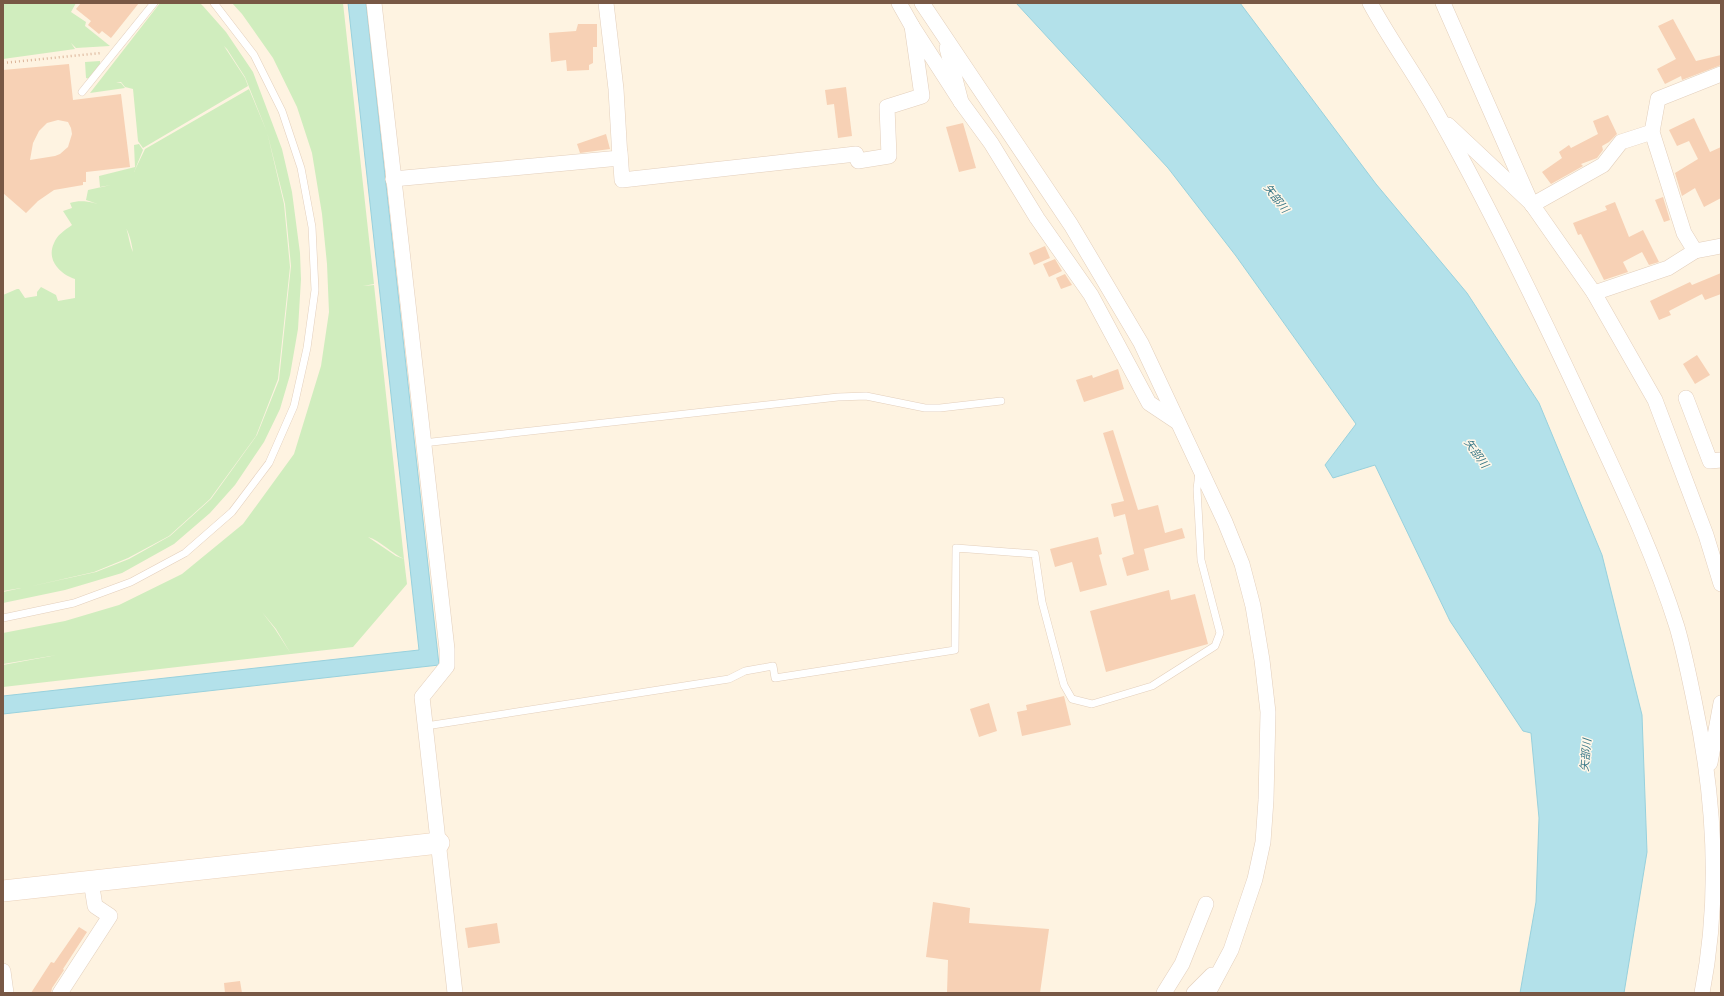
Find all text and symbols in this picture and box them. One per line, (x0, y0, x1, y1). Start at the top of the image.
water label: 矢部川 (1261, 180, 1294, 216)
water label: 矢部川 (1461, 435, 1493, 472)
water label: 矢部川 (1576, 737, 1594, 772)

